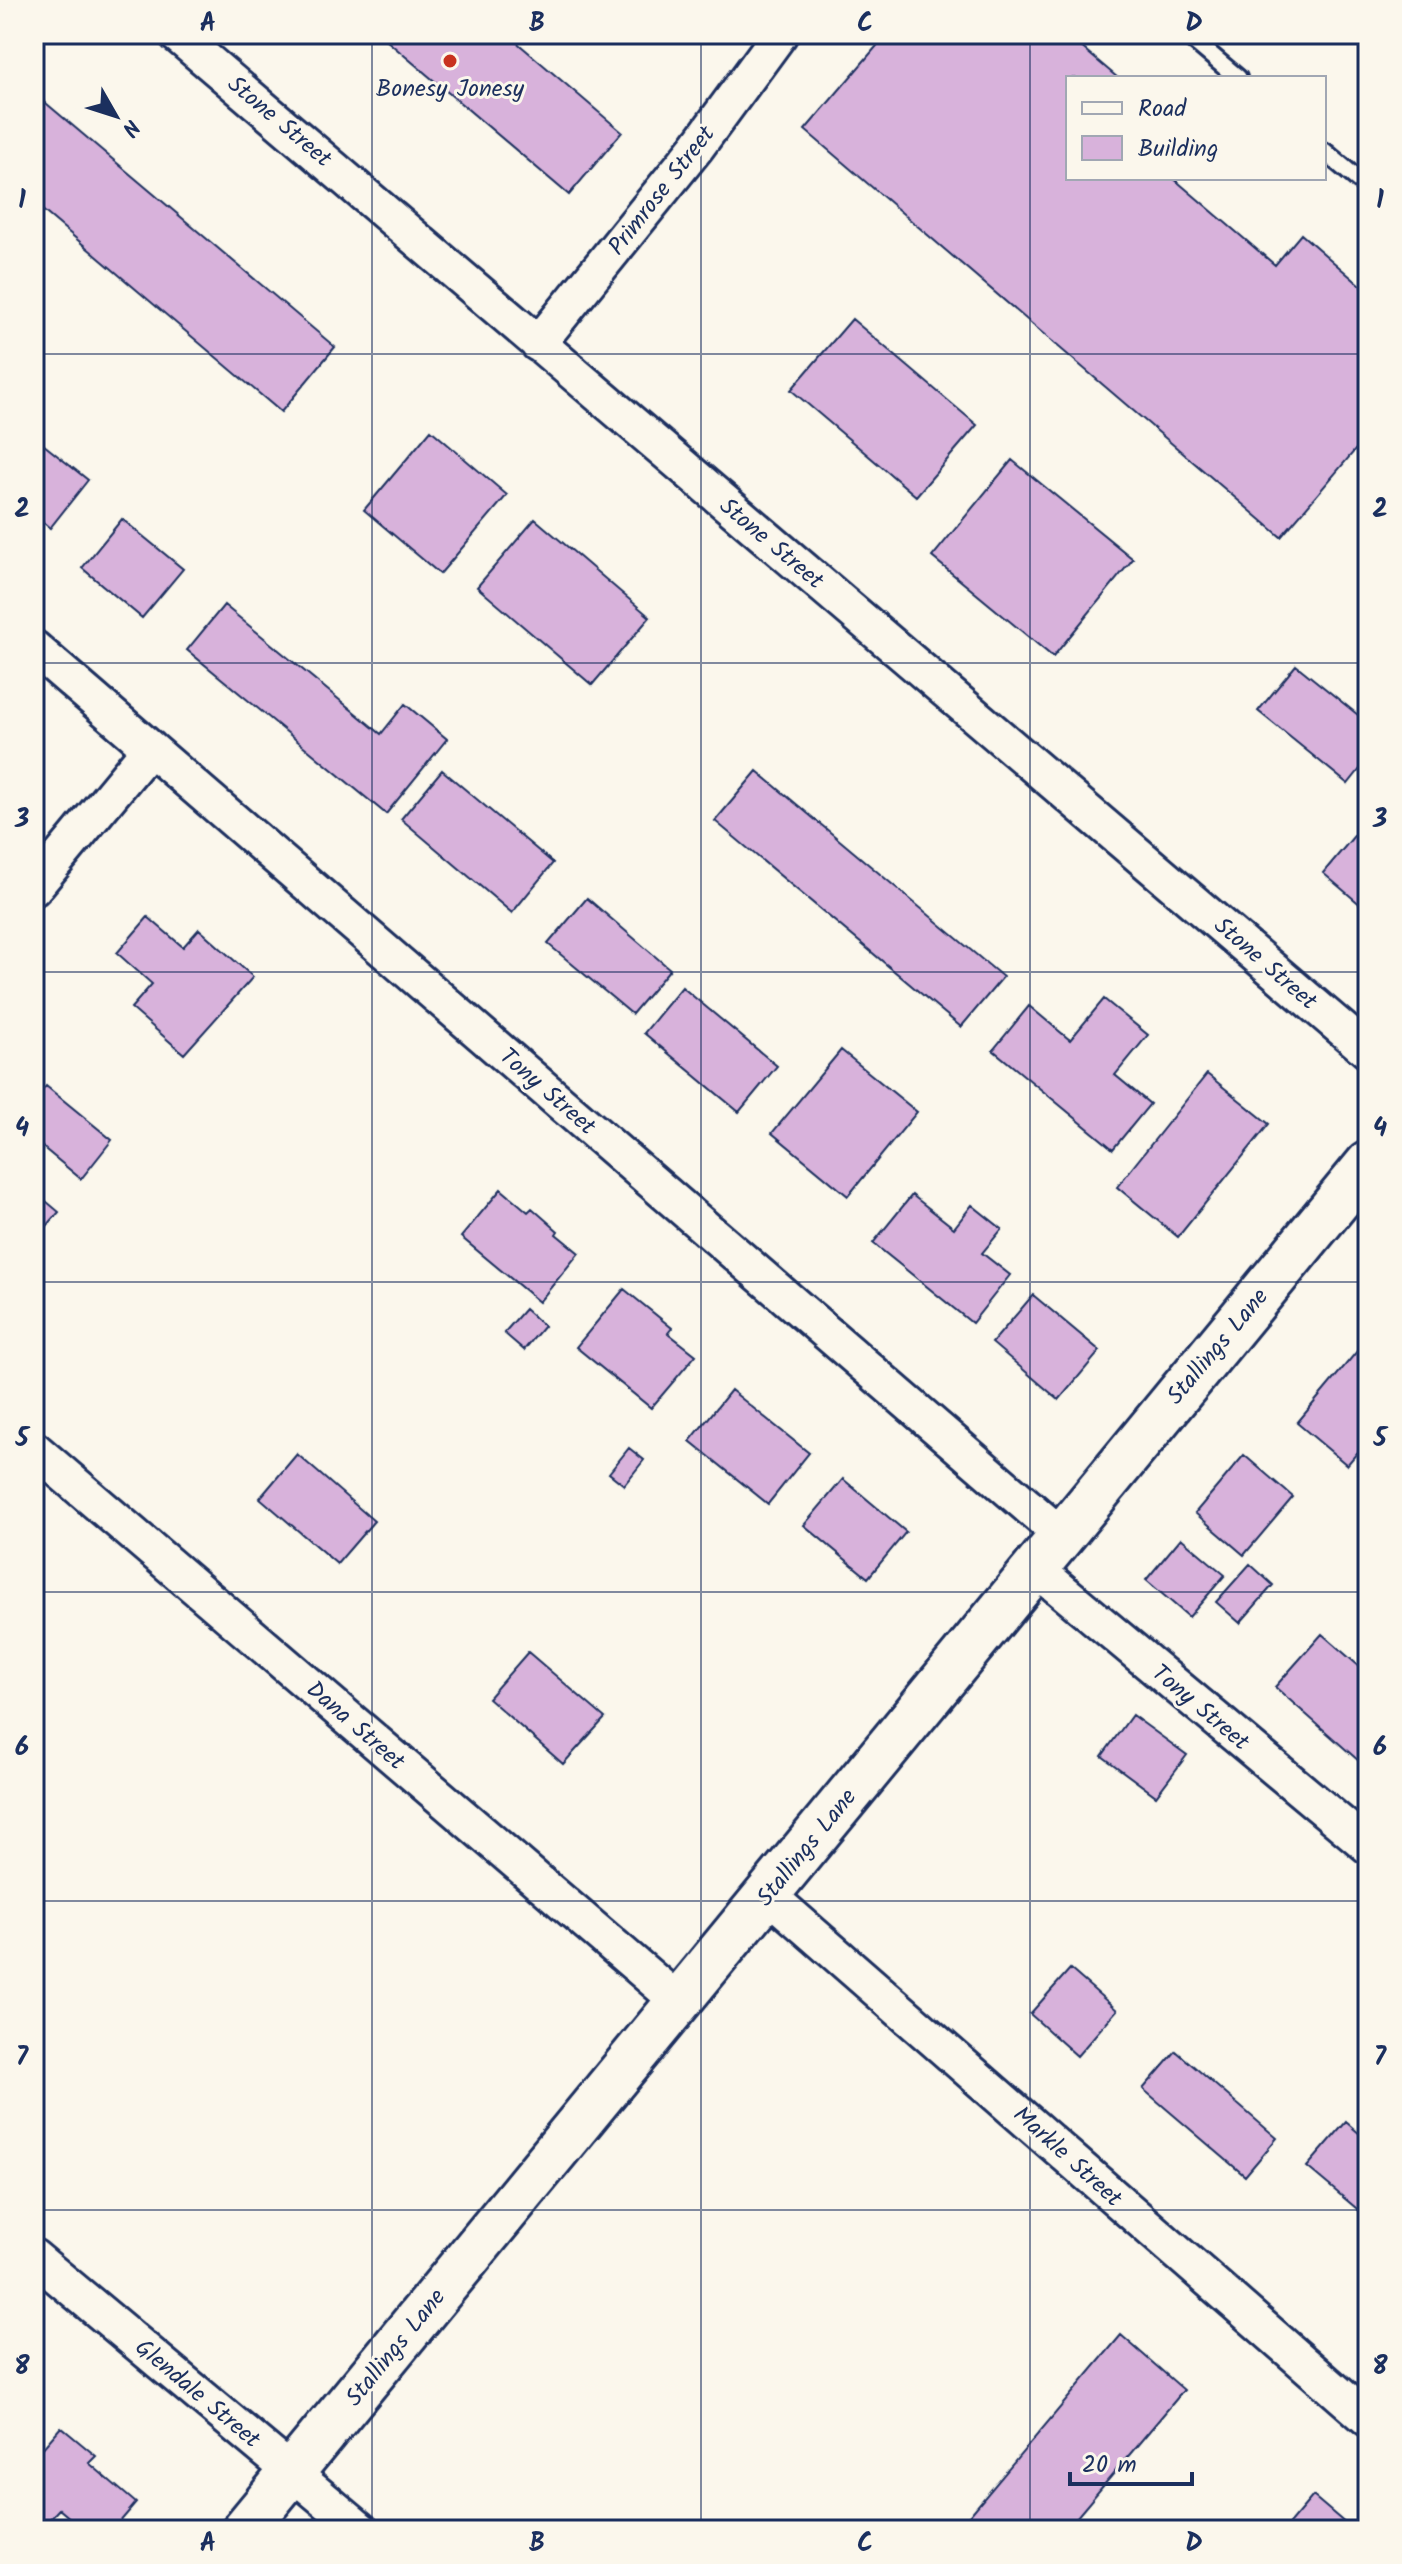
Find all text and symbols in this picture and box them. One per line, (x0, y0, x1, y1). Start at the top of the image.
text: A (200, 3, 216, 45)
text: B (529, 3, 545, 45)
text: C (857, 3, 873, 45)
text: D (1185, 3, 1203, 45)
marker: Bonesy Jonesy (441, 52, 459, 70)
street label: Stone Street (218, 66, 341, 178)
place label: Bonesy Jonesy (376, 70, 525, 109)
north arrow (76, 76, 156, 156)
legend (1066, 76, 1326, 180)
text: Road (1138, 90, 1187, 129)
text: N (112, 111, 148, 144)
street label: Primrose Street (599, 117, 726, 264)
text: Building (1138, 130, 1218, 169)
text: 1 (18, 180, 26, 222)
text: 1 (1376, 180, 1384, 222)
street label: Stone Street (710, 488, 833, 600)
text: 2 (14, 489, 30, 531)
text: 2 (1372, 489, 1388, 531)
text: 3 (14, 799, 29, 841)
text: 3 (1372, 799, 1387, 841)
street label: Stone Street (1204, 908, 1326, 1021)
street label: Tony Street (490, 1039, 605, 1146)
text: 4 (15, 1108, 29, 1150)
text: 4 (1373, 1108, 1387, 1150)
street label: Stallings Lane (1157, 1280, 1279, 1414)
text: 5 (14, 1418, 30, 1460)
text: 5 (1372, 1418, 1388, 1460)
street label: Tony Street (1142, 1655, 1258, 1762)
street label: Dana Street (296, 1672, 414, 1781)
text: 6 (15, 1727, 29, 1769)
text: 6 (1373, 1727, 1387, 1769)
street label: Stallings Lane (747, 1780, 867, 1916)
text: 7 (16, 2037, 29, 2079)
text: 7 (1374, 2037, 1387, 2079)
street label: Markle Street (1003, 2097, 1131, 2218)
street label: Stallings Lane (336, 2280, 456, 2416)
street label: Glendale Street (125, 2330, 269, 2459)
text: 8 (14, 2346, 30, 2388)
text: 8 (1372, 2346, 1388, 2388)
scale bar (1070, 2436, 1192, 2486)
text: 20 m (1082, 2446, 1137, 2485)
text: A (200, 2523, 216, 2564)
text: B (529, 2523, 545, 2564)
text: C (857, 2523, 873, 2564)
text: D (1185, 2523, 1203, 2564)

